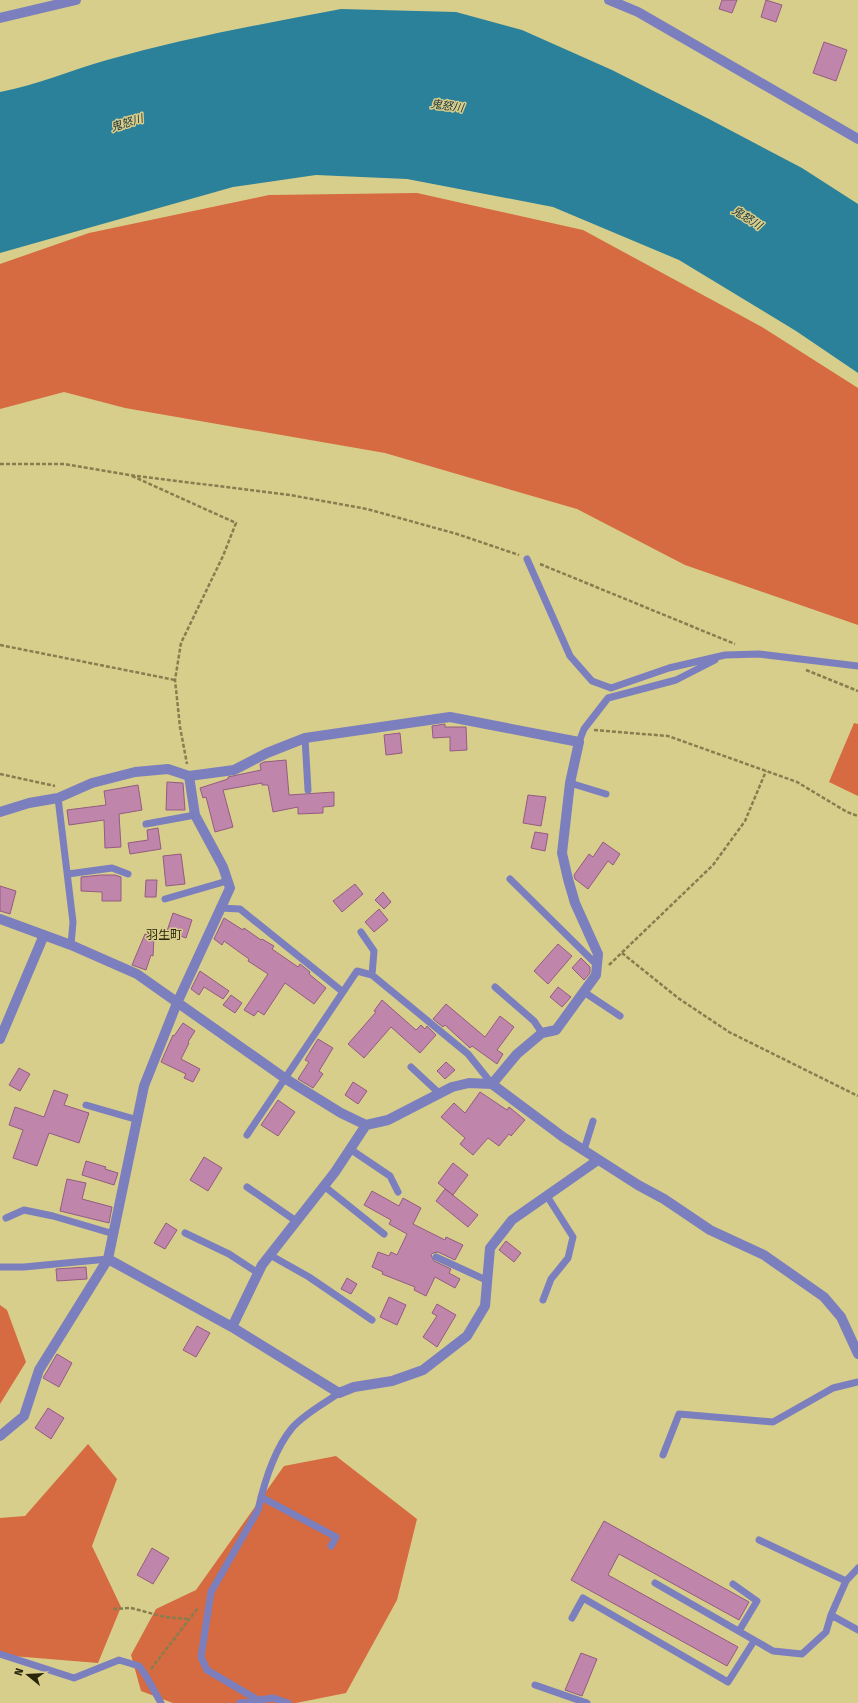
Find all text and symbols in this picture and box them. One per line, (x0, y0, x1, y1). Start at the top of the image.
water label: 鬼怒川 (430, 97, 465, 115)
water label: 鬼怒川 (109, 112, 146, 134)
water label: 鬼怒川 (730, 204, 765, 233)
district label: 羽生町 (146, 928, 182, 942)
north arrow (8, 1655, 48, 1695)
text: N (12, 1667, 26, 1678)

